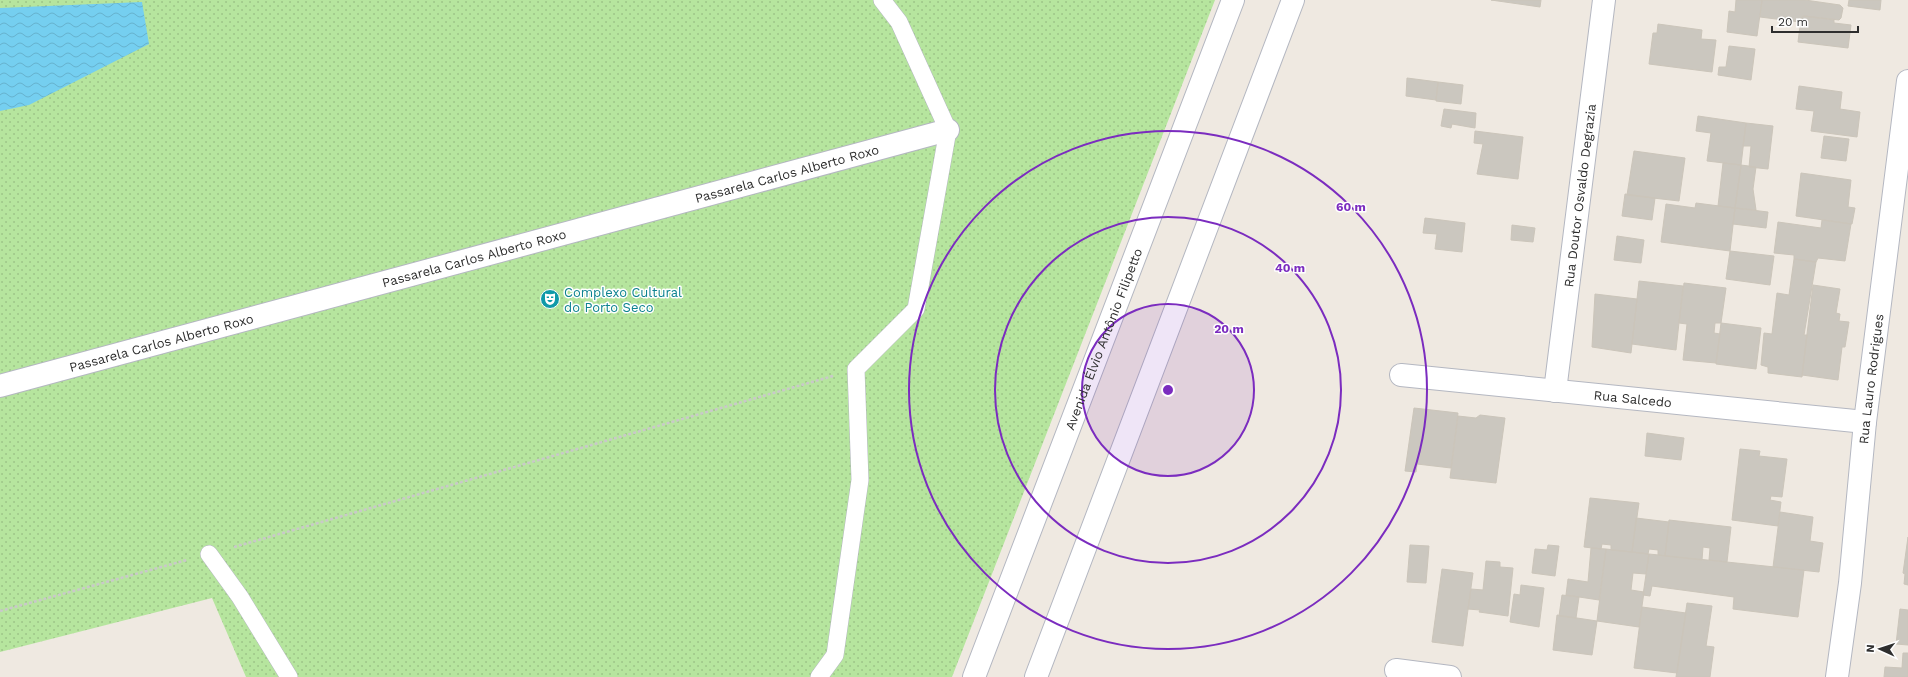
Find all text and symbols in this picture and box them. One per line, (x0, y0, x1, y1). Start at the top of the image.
scale bar (1772, 8, 1858, 34)
text: 20 m (1778, 15, 1808, 29)
street label: Rua Doutor Osvaldo Degrazia (1561, 102, 1599, 288)
street label: Passarela Carlos Alberto Roxo (693, 142, 881, 206)
text: 60 m (1336, 200, 1366, 214)
street label: Passarela Carlos Alberto Roxo (380, 226, 568, 290)
street label: Avenida Élvio Antônio Filipetto (1062, 246, 1145, 432)
text: 40 m (1275, 261, 1305, 275)
place label: Complexo Cultural do Porto Seco (564, 285, 682, 315)
theatre icon: Complexo Cultural do Porto Seco (539, 288, 561, 310)
street label: Passarela Carlos Alberto Roxo (68, 311, 255, 375)
street label: Rua Lauro Rodrigues (1856, 313, 1887, 445)
text: 20 m (1214, 322, 1244, 336)
centre of rings (1161, 383, 1175, 397)
street label: Rua Salcedo (1593, 388, 1673, 410)
north arrow (1860, 629, 1900, 669)
text: N (1864, 644, 1877, 653)

